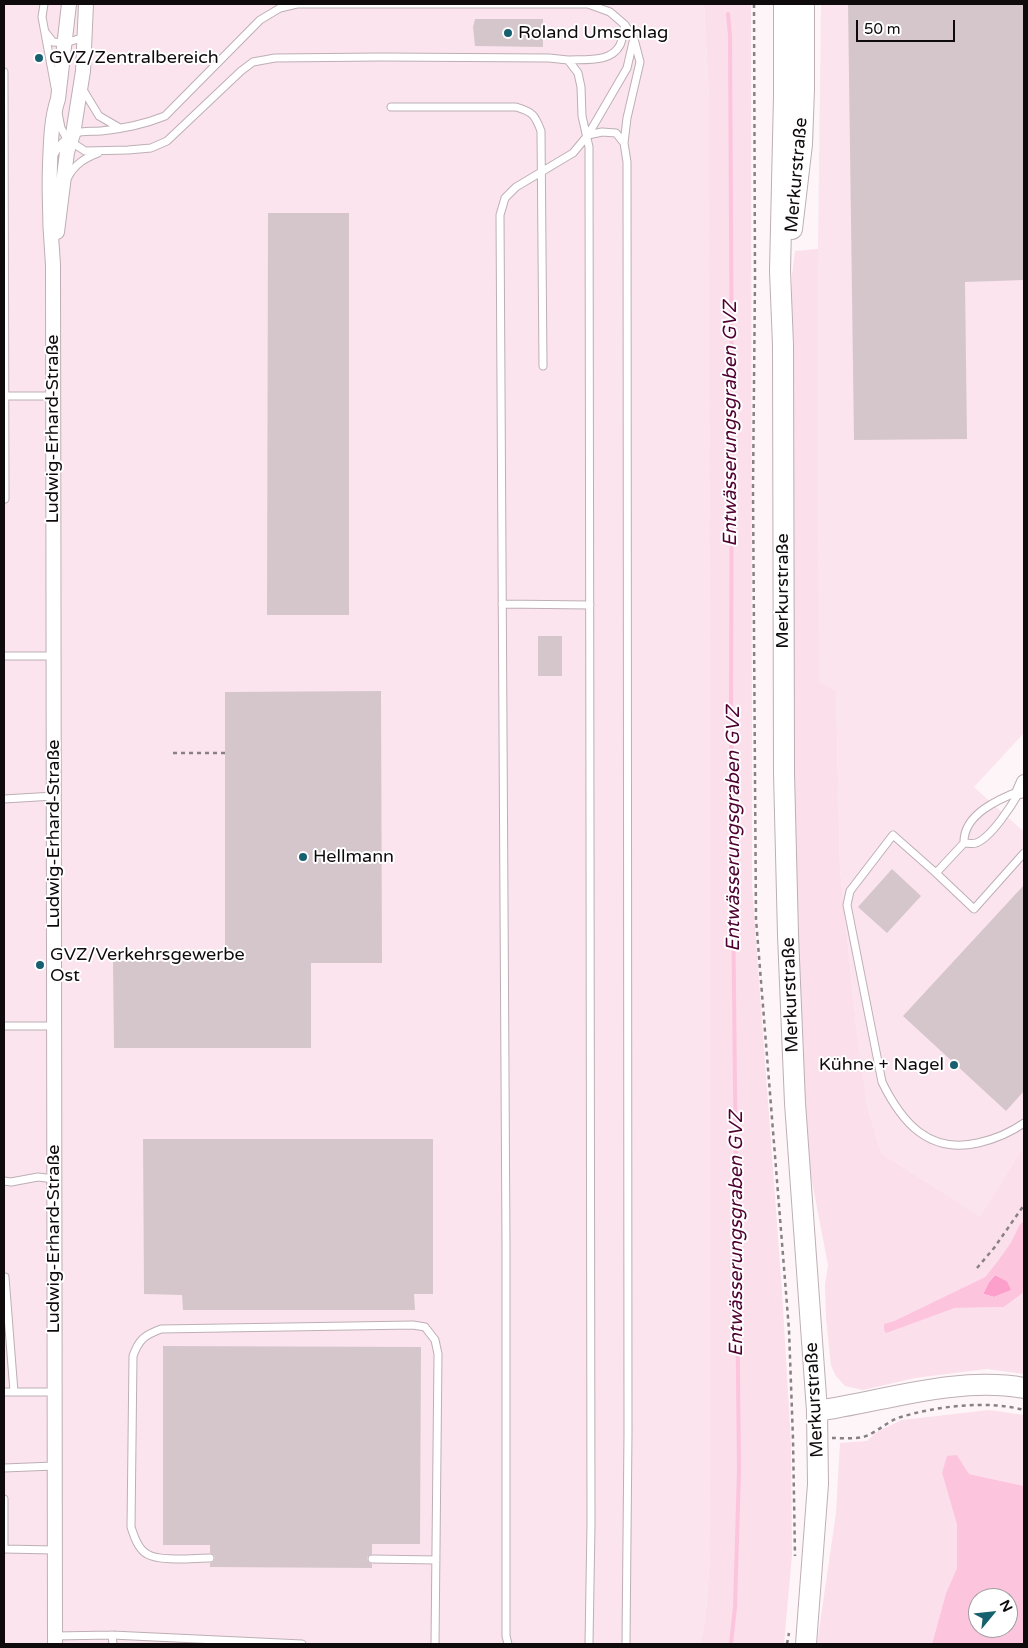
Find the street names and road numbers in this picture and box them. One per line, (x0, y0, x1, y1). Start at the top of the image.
street label: Merkurstraße (781, 117, 813, 233)
street label: Ludwig-Erhard-Straße (42, 334, 64, 524)
street label: Merkurstraße (772, 533, 794, 649)
street label: Ludwig-Erhard-Straße (43, 739, 65, 929)
street label: Merkurstraße (778, 937, 804, 1053)
street label: Ludwig-Erhard-Straße (43, 1144, 65, 1334)
street label: Merkurstraße (801, 1342, 829, 1458)

